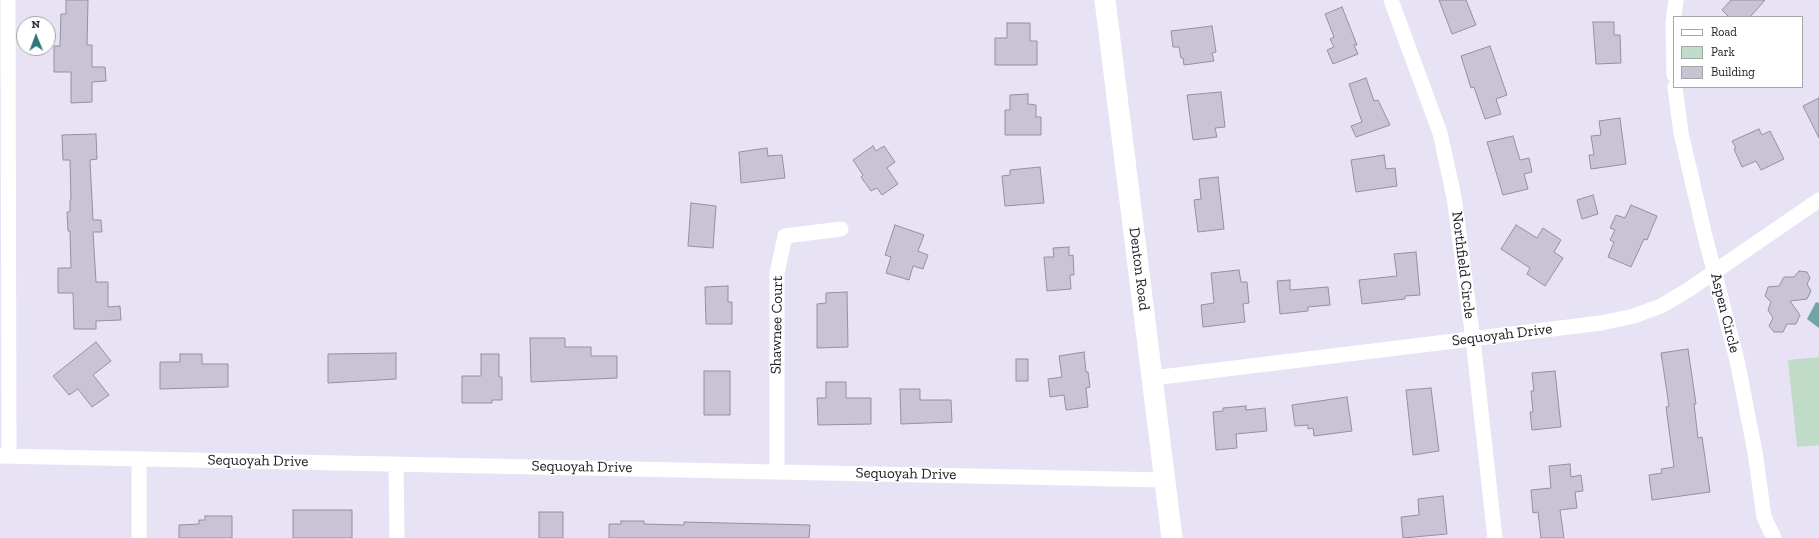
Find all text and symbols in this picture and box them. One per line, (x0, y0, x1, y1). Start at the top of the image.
north arrow (16, 16, 56, 56)
legend (1673, 16, 1803, 88)
text: N (31, 18, 40, 31)
text: Road (1711, 25, 1737, 39)
text: Park (1711, 45, 1735, 59)
text: Building (1711, 65, 1755, 79)
street label: Northfield Circle (1447, 210, 1479, 320)
street label: Denton Road (1125, 226, 1153, 312)
street label: Aspen Circle (1706, 271, 1744, 355)
street label: Shawnee Court (767, 276, 787, 374)
street label: Sequoyah Drive (1451, 320, 1553, 350)
street label: Sequoyah Drive (207, 451, 309, 471)
street label: Sequoyah Drive (531, 457, 633, 477)
street label: Sequoyah Drive (855, 464, 957, 484)

